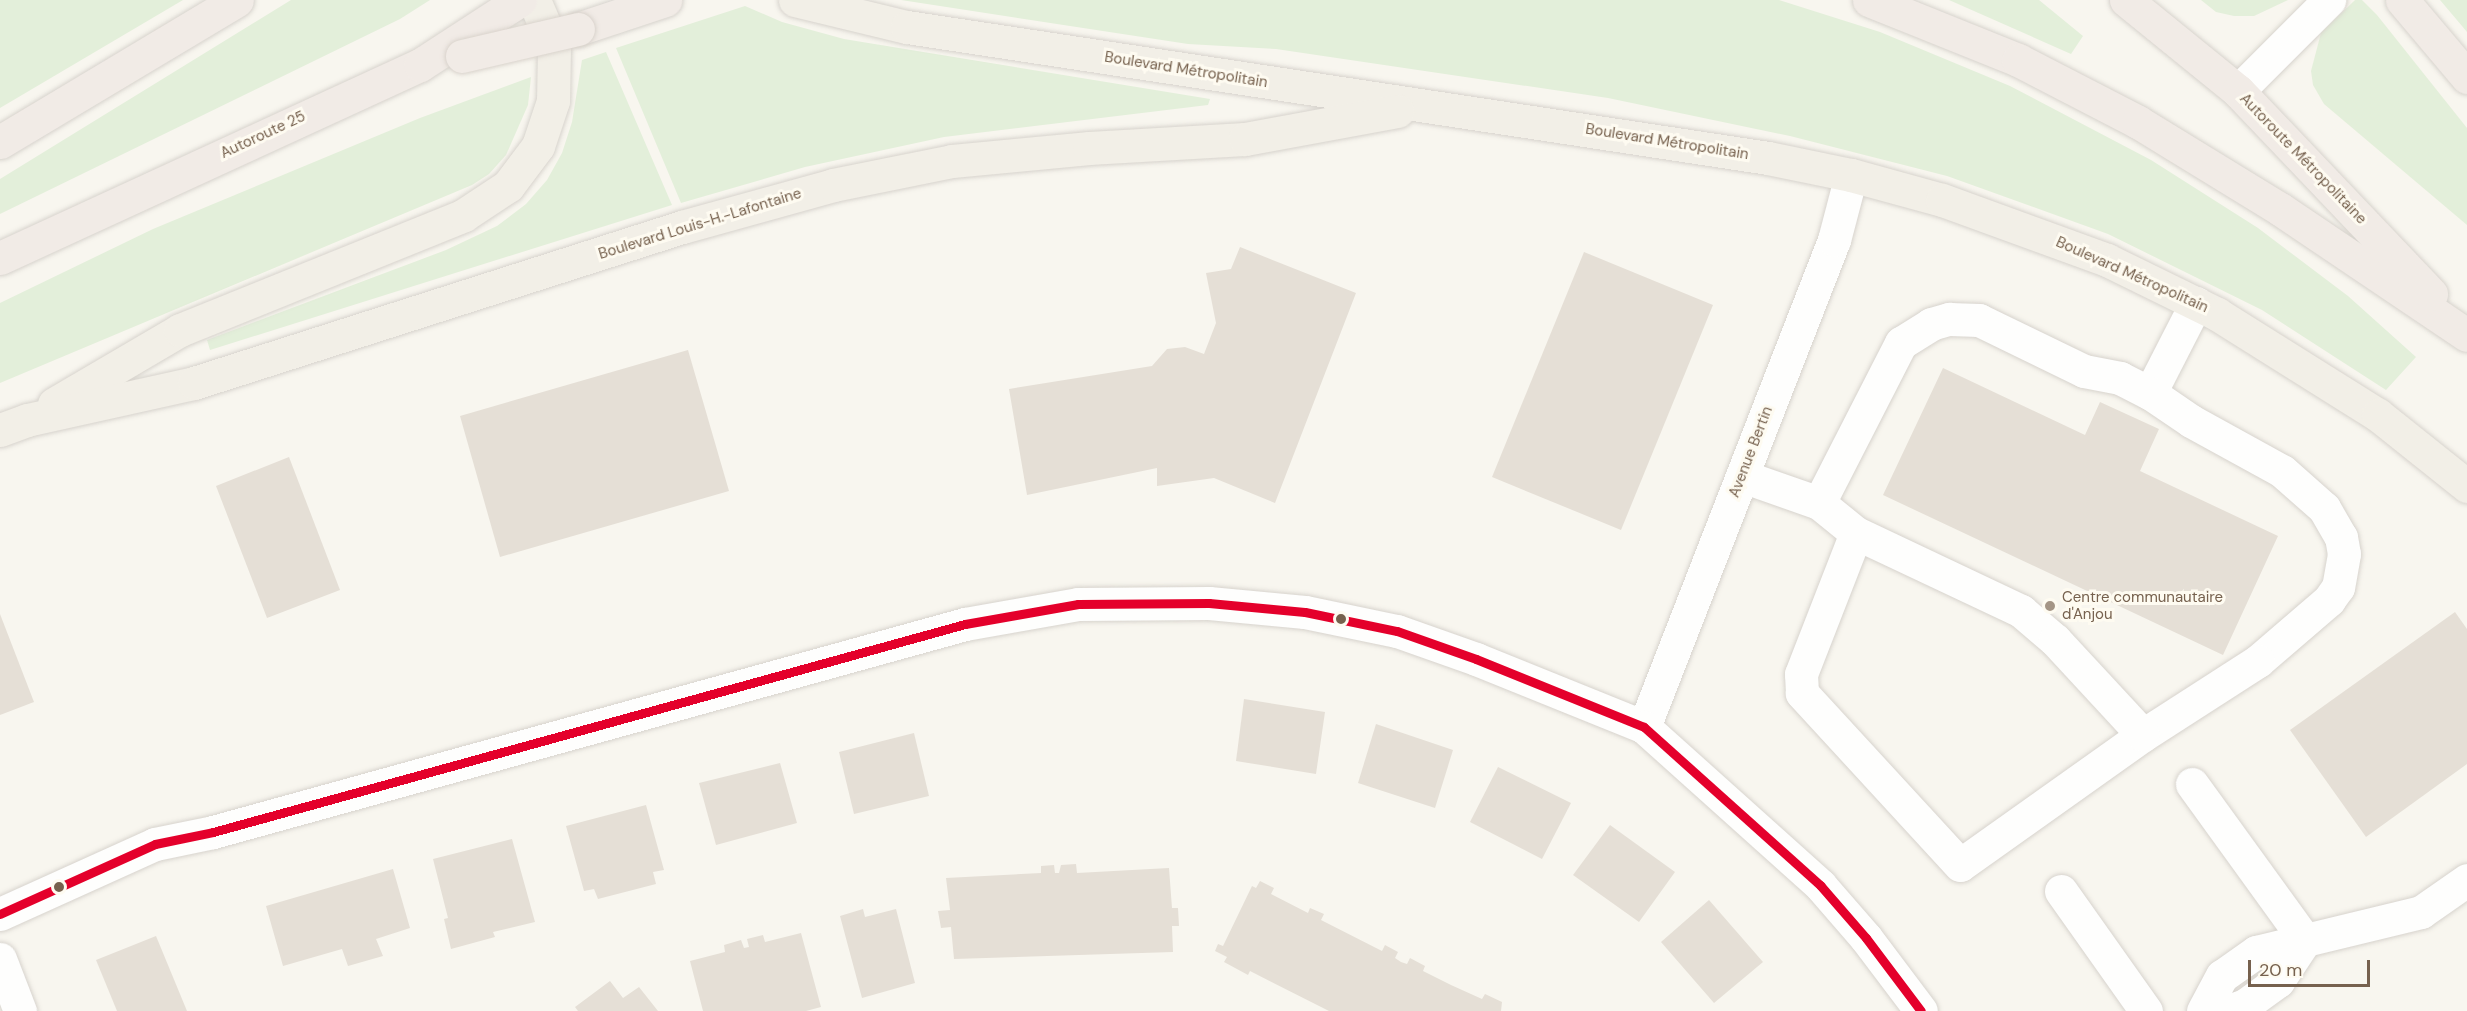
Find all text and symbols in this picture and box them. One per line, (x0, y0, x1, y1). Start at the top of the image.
street label: Boulevard Métropolitain (1103, 48, 1269, 92)
street label: Autoroute Métropolitaine (2236, 90, 2370, 228)
street label: Autoroute 25 (218, 107, 308, 163)
street label: Boulevard Métropolitain (1584, 120, 1750, 164)
street label: Boulevard Louis-H.-Lafontaine (596, 185, 804, 263)
street label: Boulevard Métropolitain (2053, 233, 2211, 317)
street label: Avenue Bertin (1725, 404, 1777, 500)
place label: Centre communautaire d'Anjou (2062, 588, 2223, 623)
marker: Centre communautaire d'Anjou (2043, 599, 2057, 613)
unlabelled marker (1335, 613, 1347, 625)
unlabelled marker (53, 881, 65, 893)
scale bar (2251, 948, 2372, 986)
text: 20 m (2259, 958, 2302, 982)

